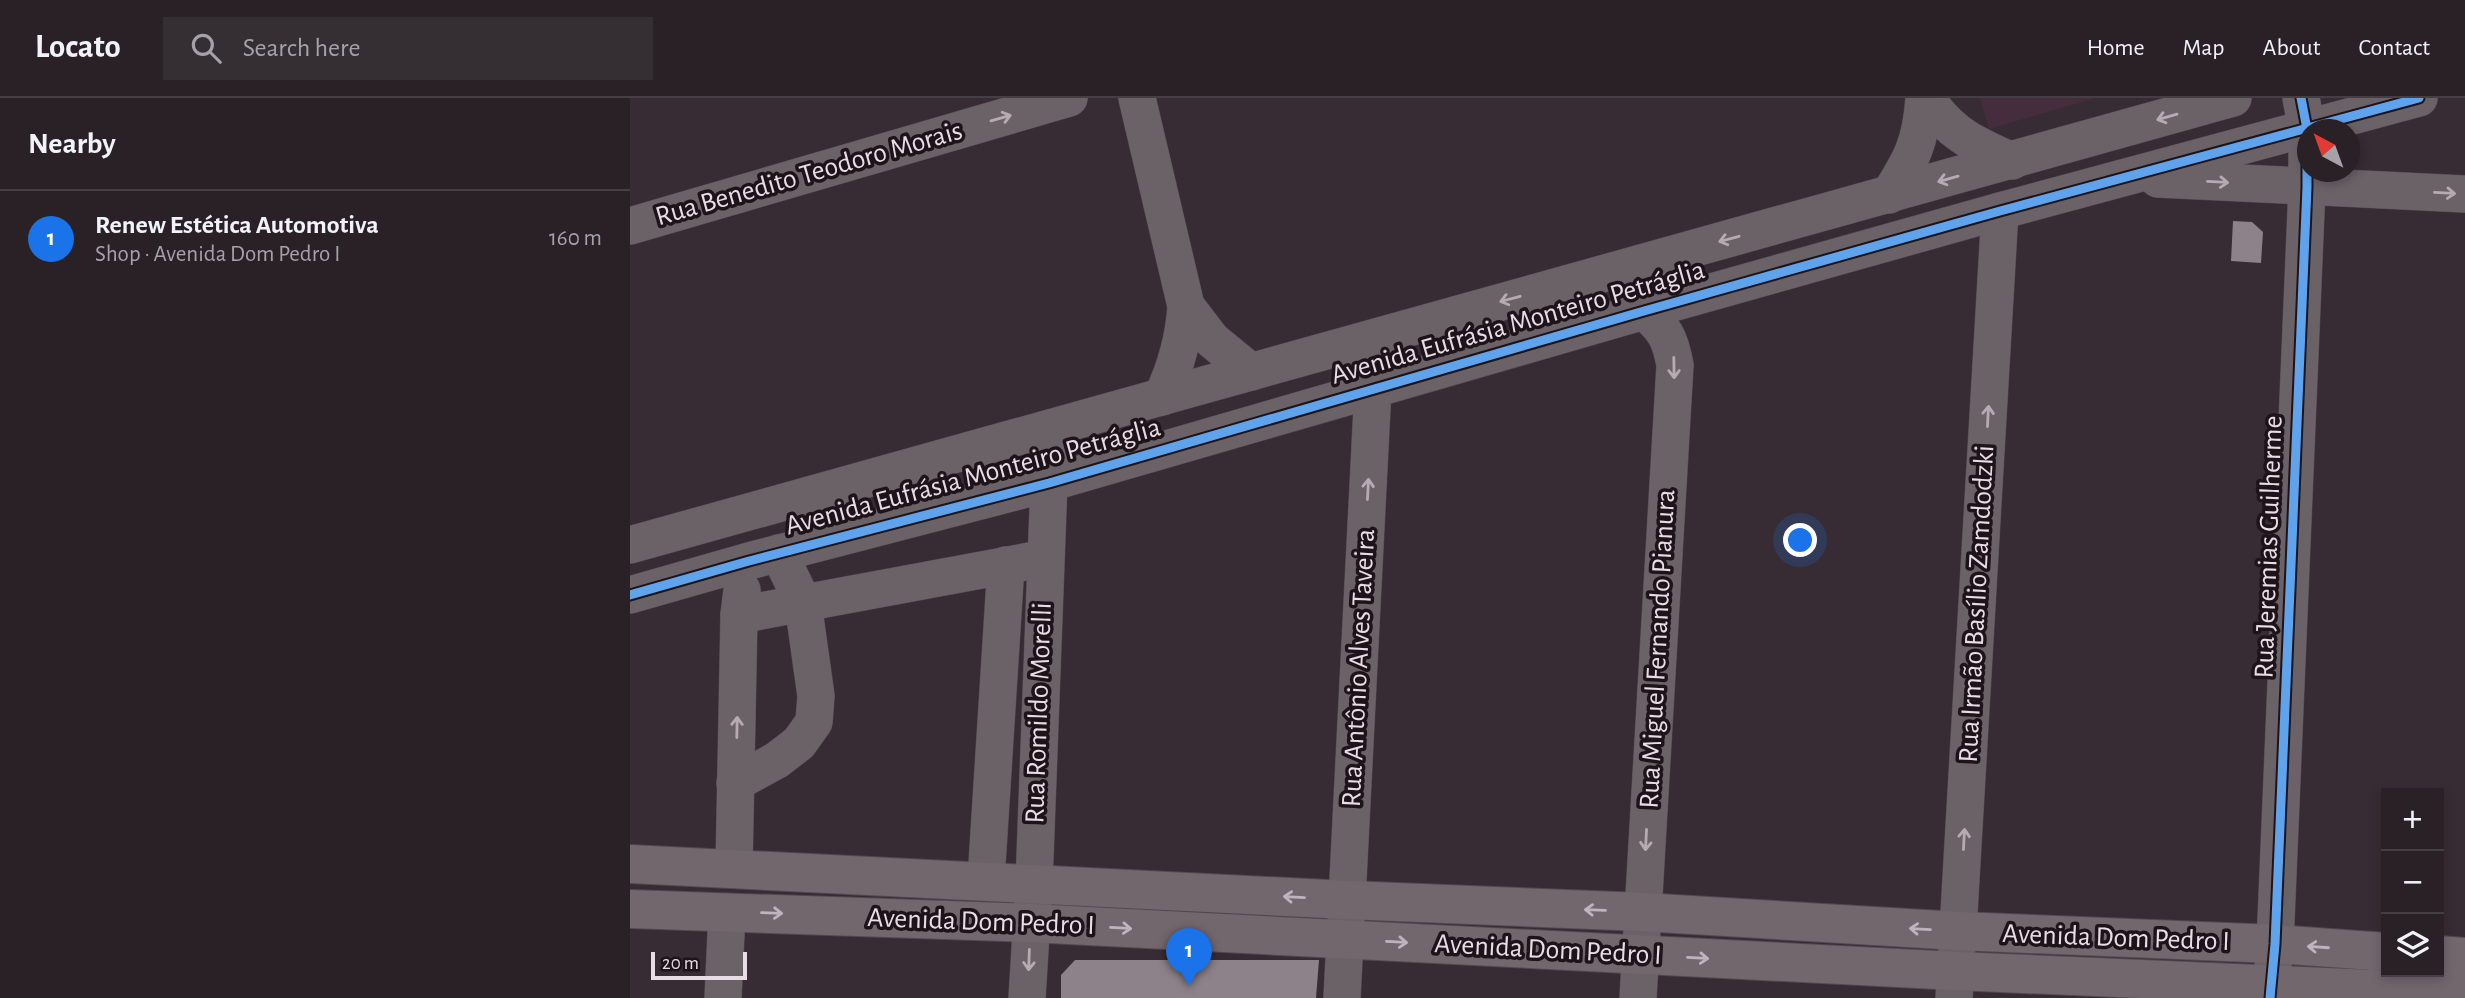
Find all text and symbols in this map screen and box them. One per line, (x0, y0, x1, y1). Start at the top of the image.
search box (163, 17, 653, 80)
icon: search (187, 29, 225, 67)
text: Locato (35, 31, 121, 64)
text: Search here (243, 35, 360, 61)
text: Home (2087, 36, 2145, 60)
text: Map (2183, 36, 2225, 60)
text: About (2263, 36, 2320, 60)
text: Contact (2358, 36, 2430, 60)
one-way arrow (990, 110, 1012, 123)
one-way arrow (2157, 111, 2179, 124)
street label: Rua Benedito Teodoro Morais (652, 117, 966, 231)
north arrow (2297, 119, 2360, 182)
text: Nearby (28, 129, 116, 159)
one-way arrow (1938, 173, 1960, 186)
one-way arrow (2206, 176, 2229, 189)
one-way arrow (2434, 187, 2456, 200)
text: Renew Estética Automotiva (95, 212, 379, 238)
text: 1 (47, 227, 55, 250)
text: 160 m (549, 227, 602, 250)
one-way arrow (1718, 233, 1741, 246)
text: Shop · Avenida Dom Pedro I (95, 243, 340, 266)
street label: Avenida Eufrásia Monteiro Petráglia (1328, 256, 1708, 390)
one-way arrow (1499, 293, 1522, 306)
one-way arrow (1667, 356, 1680, 379)
one-way arrow (1982, 405, 1995, 428)
street label: Avenida Eufrásia Monteiro Petráglia (782, 413, 1164, 541)
street label: Rua Jeremias Guilherme (2250, 415, 2288, 679)
street label: Rua Irmão Basílio Zamdodzki (1955, 445, 1999, 763)
one-way arrow (1361, 478, 1374, 501)
street label: Rua Miguel Fernando Pianura (1636, 489, 1680, 809)
your location (1783, 523, 1817, 557)
street label: Rua Antônio Alves Taveira (1338, 528, 1380, 808)
street label: Rua Romildo Morelli (1021, 602, 1057, 824)
one-way arrow (730, 716, 743, 739)
map controls (2381, 788, 2444, 977)
button: + (2381, 788, 2444, 851)
one-way arrow (1957, 827, 1970, 850)
one-way arrow (1639, 828, 1652, 851)
button: − (2381, 851, 2444, 914)
one-way arrow (1283, 891, 1306, 904)
street label: Avenida Dom Pedro I (867, 904, 1095, 940)
one-way arrow (1583, 904, 1606, 917)
one-way arrow (760, 907, 783, 920)
button: layers (2381, 914, 2444, 977)
street label: Avenida Dom Pedro I (2002, 920, 2230, 956)
one-way arrow (1110, 921, 1133, 934)
one-way arrow (1909, 922, 1931, 935)
pin: 1 (1166, 928, 1212, 986)
street label: Avenida Dom Pedro I (1434, 930, 1662, 970)
one-way arrow (1386, 936, 1409, 949)
one-way arrow (2307, 940, 2330, 953)
scale bar (651, 949, 747, 981)
one-way arrow (1022, 949, 1035, 972)
one-way arrow (1686, 952, 1709, 965)
text: 20 m (662, 954, 699, 973)

